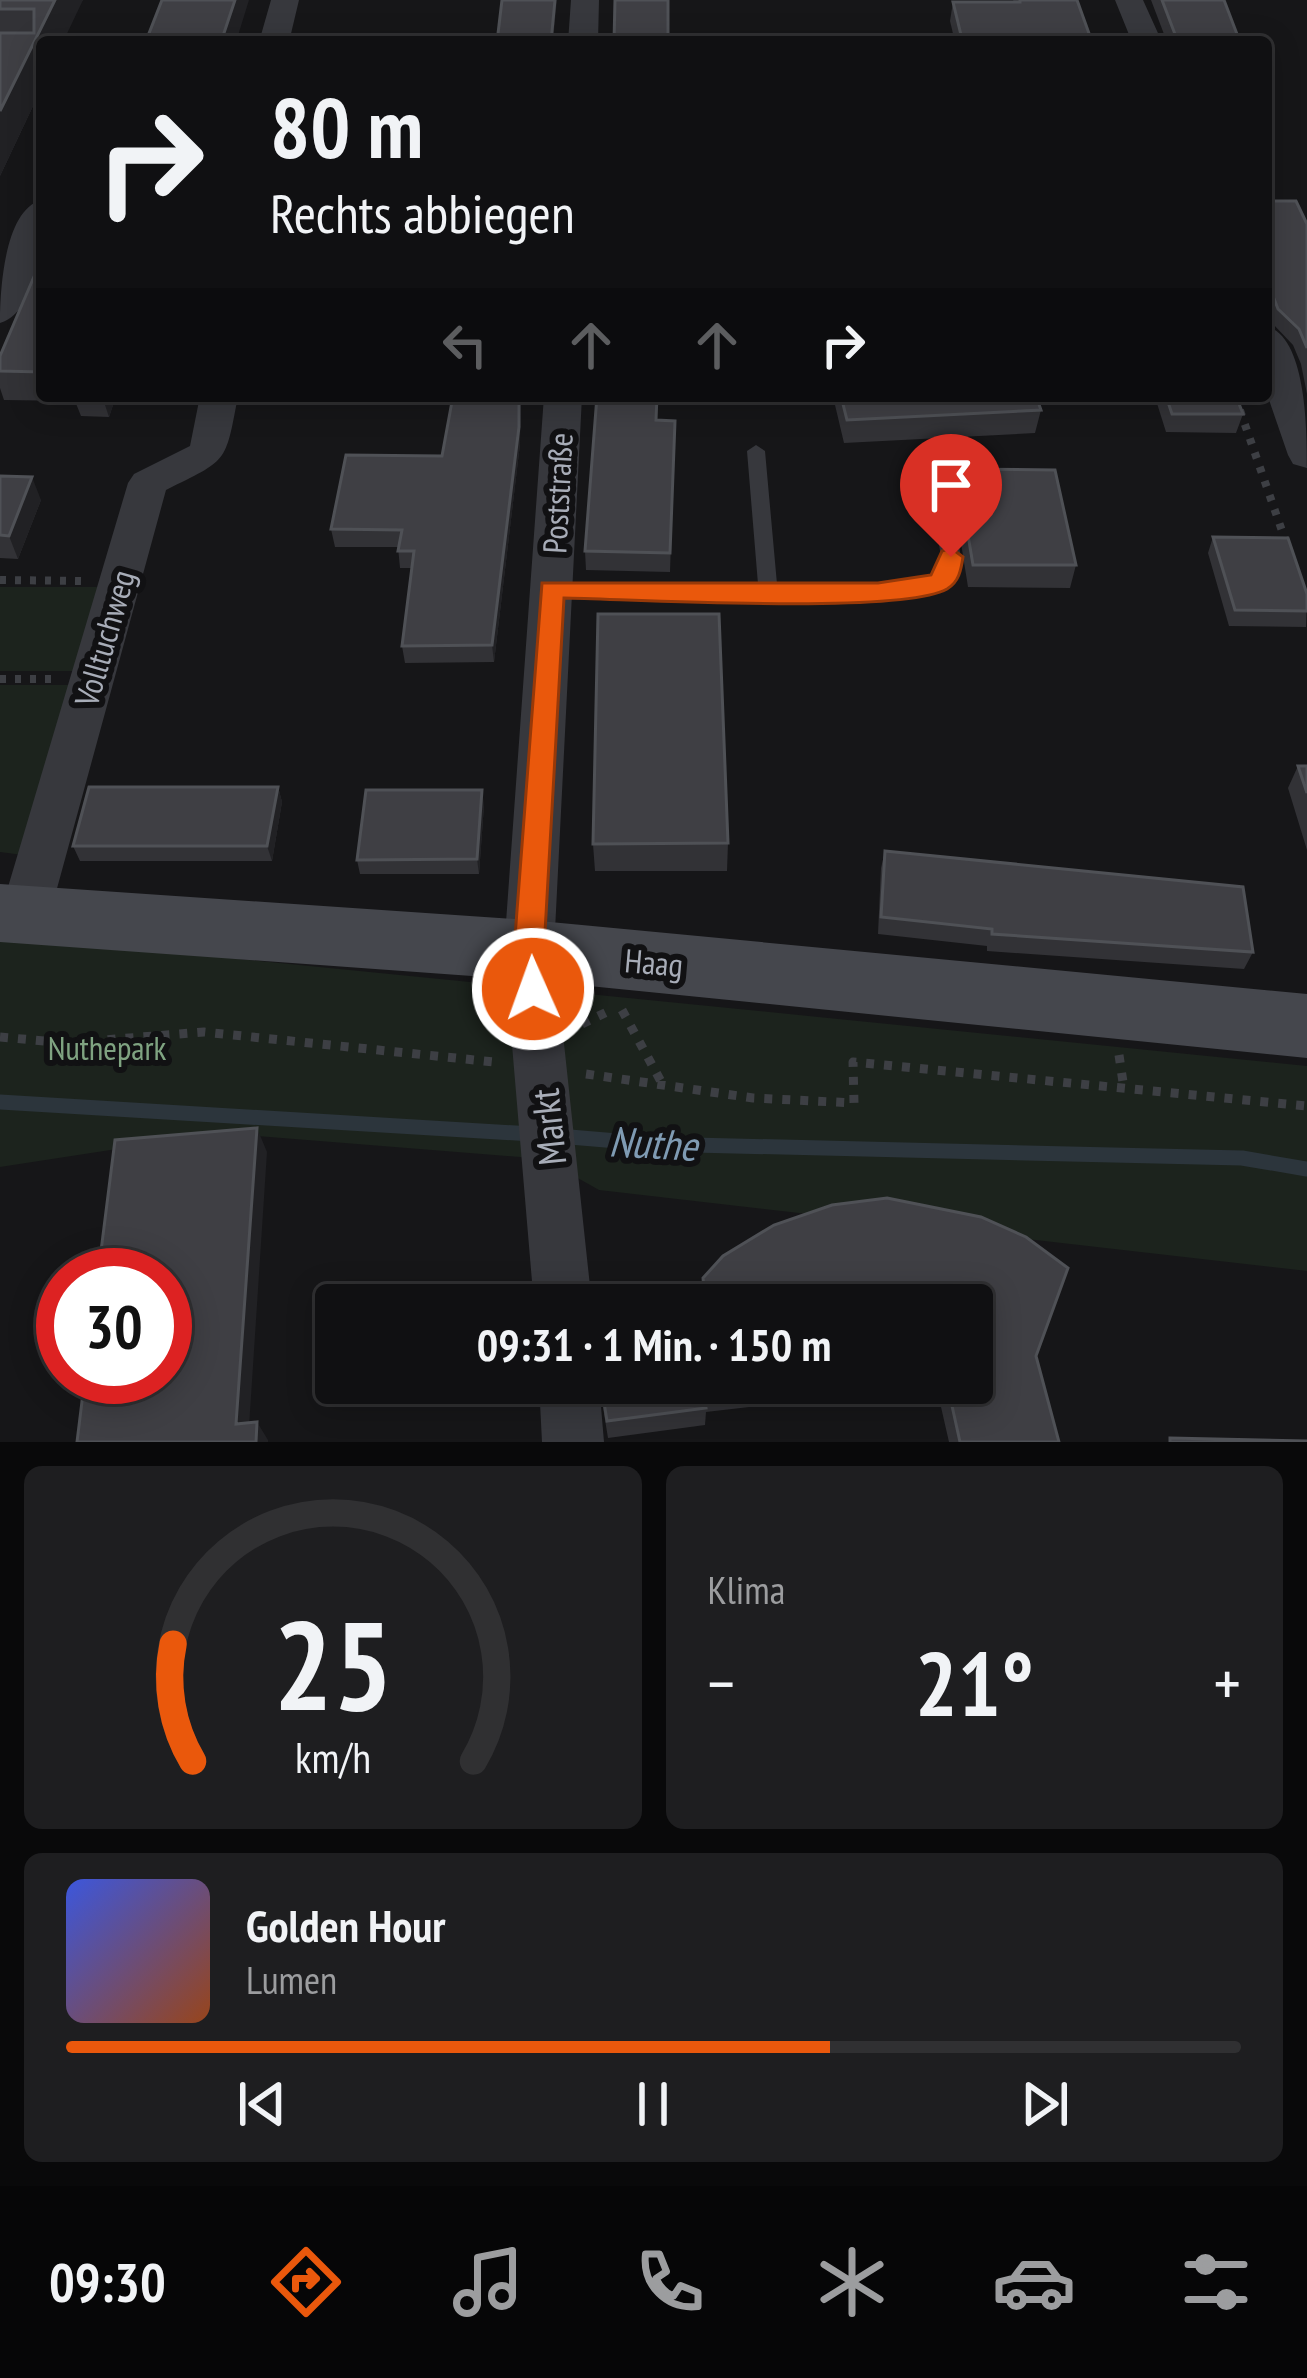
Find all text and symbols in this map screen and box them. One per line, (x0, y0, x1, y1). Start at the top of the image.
text: 80 m (270, 72, 423, 181)
icon: right (72, 84, 228, 240)
text: Rechts abbiegen (270, 178, 575, 248)
icon: left (432, 312, 498, 378)
icon: ahead (558, 312, 624, 378)
icon: ahead (684, 312, 750, 378)
icon: right (810, 312, 876, 378)
street label: Poststraße (532, 432, 582, 554)
pin (900, 434, 1002, 557)
icon: arrive (918, 452, 984, 518)
street label: Volltuchweg (64, 565, 144, 712)
position arrow (470, 926, 596, 1052)
street label: Haag (623, 938, 685, 986)
park label: Nuthepark (48, 1026, 167, 1069)
street label: Markt (519, 1086, 577, 1168)
water label: Nuthe (608, 1113, 701, 1173)
speed limit sign: 30 (36, 1248, 192, 1404)
text: 09:31 · 1 Min. · 150 m (477, 1315, 831, 1373)
text: Klima (708, 1564, 785, 1615)
text: 25 (273, 1583, 392, 1744)
text: 21° (915, 1624, 1034, 1741)
text: − (708, 1640, 735, 1725)
text: + (1214, 1640, 1241, 1725)
text: km/h (295, 1728, 371, 1784)
text: Golden Hour (246, 1896, 446, 1954)
text: Lumen (246, 1954, 337, 2005)
icon: previous (229, 2071, 295, 2137)
icon: pause (620, 2071, 686, 2137)
icon: next (1012, 2071, 1078, 2137)
icon: directions (264, 2240, 348, 2324)
icon: music (446, 2240, 530, 2324)
icon: phone (628, 2240, 712, 2324)
icon: climate (810, 2240, 894, 2324)
icon: car (992, 2240, 1076, 2324)
icon: filters (1174, 2240, 1258, 2324)
text: 09:30 (49, 2247, 166, 2317)

